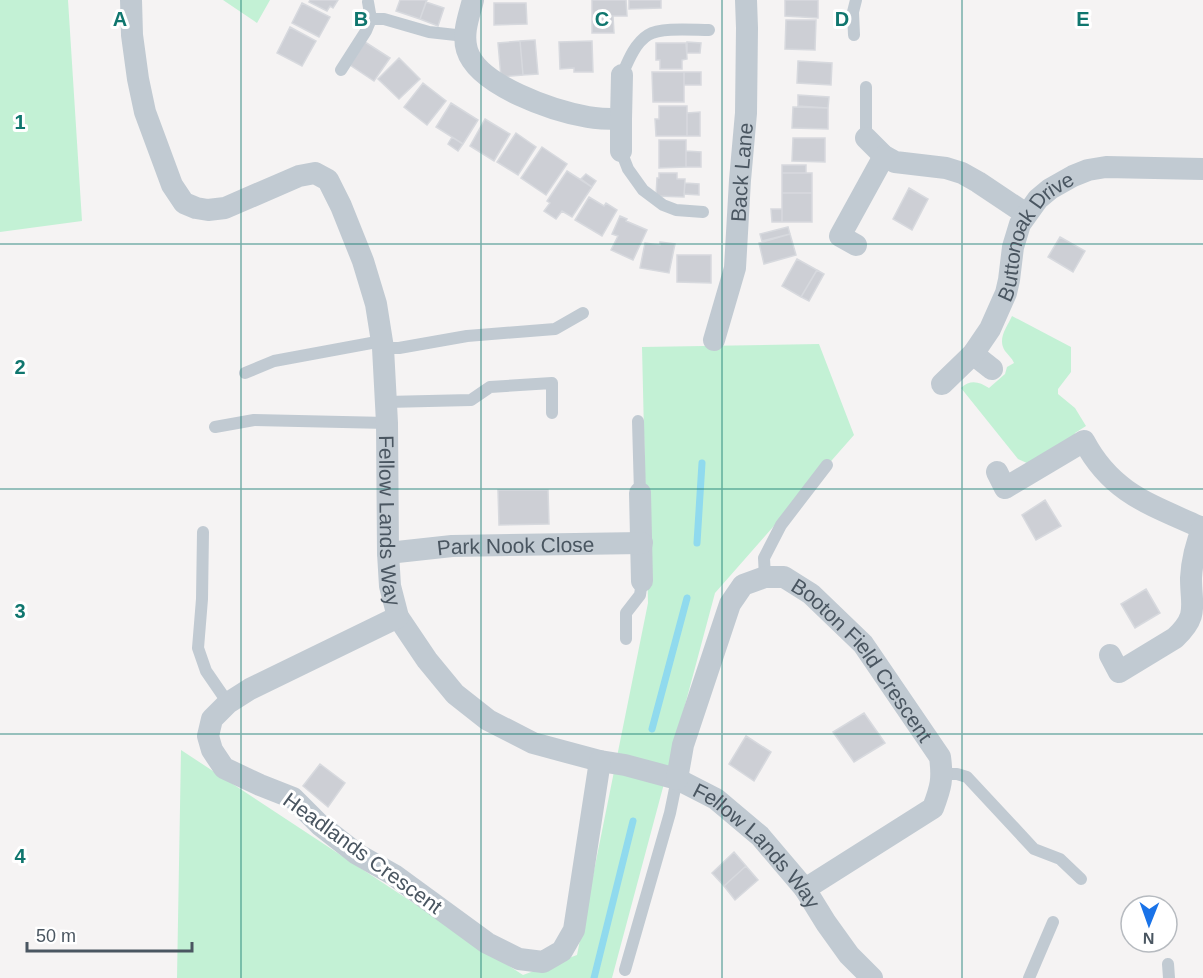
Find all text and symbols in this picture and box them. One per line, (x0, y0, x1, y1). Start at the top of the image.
text: A (113, 8, 127, 30)
text: B (354, 8, 368, 30)
text: C (595, 8, 609, 30)
text: D (835, 8, 849, 30)
text: E (1076, 8, 1090, 30)
text: 1 (14, 111, 26, 133)
street label: Back Lane (726, 122, 757, 222)
street label: Buttonoak Drive (992, 167, 1077, 305)
text: 2 (14, 356, 26, 378)
street label: Fellow Lands Way (376, 435, 406, 609)
street label: Park Nook Close (436, 532, 595, 559)
street label: Booton Field Crescent (788, 573, 938, 746)
text: 3 (14, 600, 26, 622)
street label: Fellow Lands Way (690, 778, 826, 913)
street label: Headlands Crescent (279, 788, 447, 918)
text: 4 (14, 845, 26, 867)
north arrow (1119, 894, 1179, 954)
scale bar (27, 915, 192, 953)
text: 50 m (36, 926, 76, 946)
text: N (1143, 930, 1155, 947)

